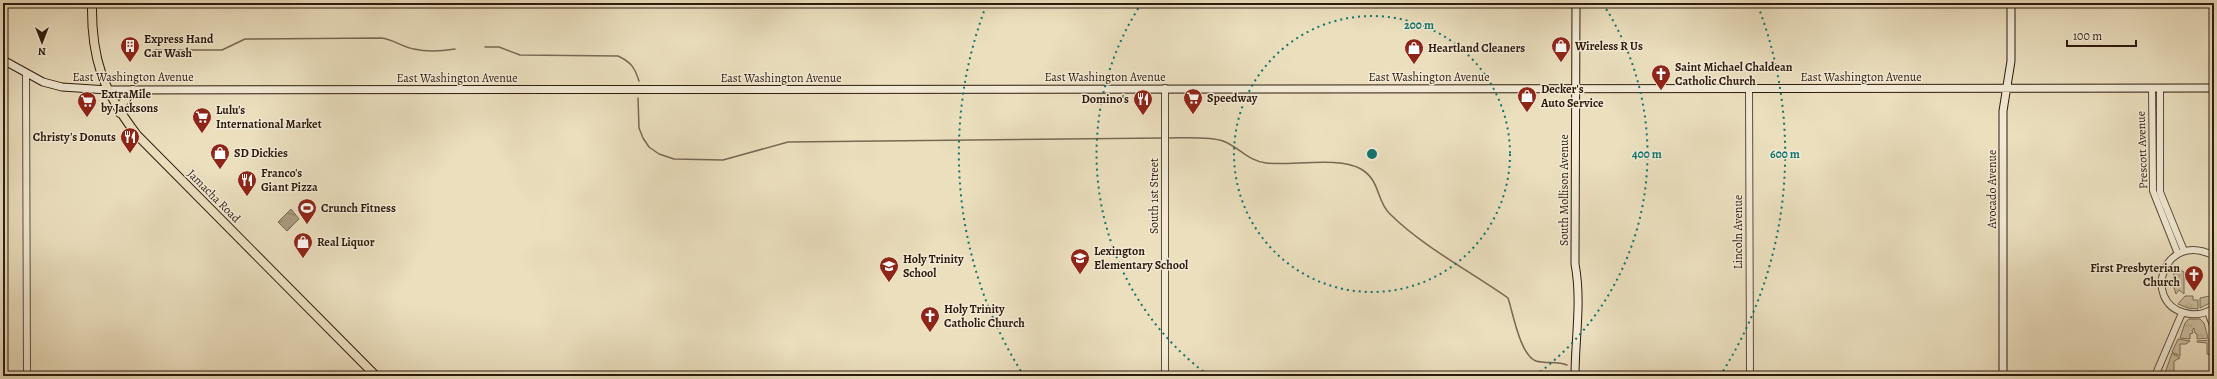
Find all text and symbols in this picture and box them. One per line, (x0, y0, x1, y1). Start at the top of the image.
text: 200 m (1404, 17, 1434, 33)
north arrow (22, 22, 62, 62)
scale bar (2067, 22, 2136, 48)
text: 100 m (2073, 28, 2102, 44)
place label: Express Hand Car Wash (144, 31, 214, 61)
building icon: Express Hand Car Wash (119, 35, 141, 63)
shop icon: Wireless R Us (1550, 35, 1572, 63)
shop icon: Heartland Cleaners (1403, 37, 1425, 65)
place label: Wireless R Us (1574, 38, 1643, 54)
place label: Heartland Cleaners (1428, 40, 1525, 56)
text: N (38, 44, 46, 59)
place label: Saint Michael Chaldean Catholic Church (1675, 59, 1793, 89)
church icon: Saint Michael Chaldean Catholic Church (1650, 63, 1672, 91)
street label: East Washington Avenue (72, 69, 194, 85)
street label: East Washington Avenue (1044, 69, 1166, 85)
street label: East Washington Avenue (1368, 69, 1490, 85)
street label: East Washington Avenue (1800, 69, 1922, 85)
street label: East Washington Avenue (396, 70, 518, 86)
street label: East Washington Avenue (720, 70, 842, 86)
place label: Decker's Auto Service (1540, 81, 1604, 111)
shop icon: Decker's Auto Service (1516, 85, 1538, 113)
place label: ExtraMile by Jacksons (100, 86, 158, 116)
supermarket icon: Speedway (1182, 87, 1204, 115)
restaurant icon: Domino's (1132, 88, 1154, 116)
supermarket icon: ExtraMile by Jacksons (76, 90, 98, 118)
place label: Speedway (1207, 90, 1258, 106)
place label: Domino's (1082, 91, 1129, 107)
place label: Lulu's International Market (216, 102, 322, 132)
supermarket icon: Lulu's International Market (191, 106, 213, 134)
street label: Prescott Avenue (2133, 111, 2151, 189)
restaurant icon: Christy's Donuts (119, 126, 141, 154)
place label: Christy's Donuts (33, 129, 116, 145)
street label: South Mollison Avenue (1556, 134, 1572, 246)
shop icon: SD Dickies (209, 142, 231, 170)
place label: SD Dickies (234, 145, 288, 161)
text: 400 m (1632, 146, 1662, 162)
text: 600 m (1770, 146, 1800, 162)
centre of rings (1365, 147, 1379, 161)
street label: Avocado Avenue (1984, 150, 2000, 230)
street label: South 1st Street (1146, 158, 1162, 234)
place label: Franco's Giant Pizza (261, 165, 318, 195)
street label: Jamacha Road (184, 166, 245, 227)
restaurant icon: Franco's Giant Pizza (236, 169, 258, 197)
street label: Lincoln Avenue (1730, 195, 1746, 269)
sports icon: Crunch Fitness (296, 197, 318, 225)
place label: Crunch Fitness (321, 200, 396, 216)
shop icon: Real Liquor (292, 231, 314, 259)
place label: Real Liquor (317, 234, 375, 250)
place label: Lexington Elementary School (1094, 243, 1189, 273)
school or university icon: Lexington Elementary School (1069, 247, 1091, 275)
place label: Holy Trinity School (903, 251, 964, 281)
school or university icon: Holy Trinity School (878, 255, 900, 283)
place label: First Presbyterian Church (2090, 260, 2180, 290)
church icon: First Presbyterian Church (2183, 264, 2205, 292)
place label: Holy Trinity Catholic Church (944, 301, 1025, 331)
church icon: Holy Trinity Catholic Church (919, 305, 941, 333)

